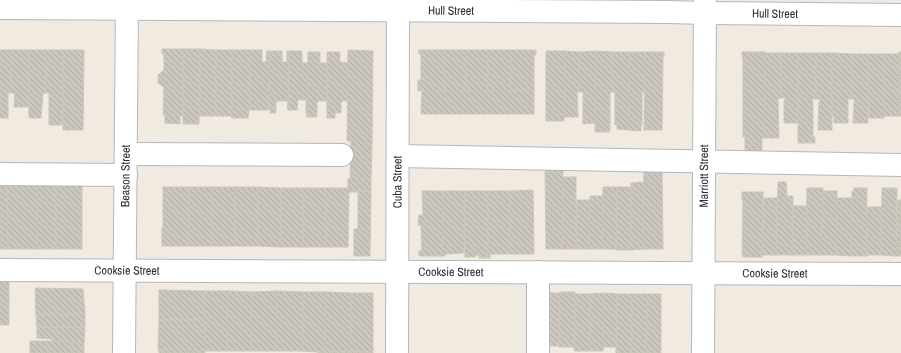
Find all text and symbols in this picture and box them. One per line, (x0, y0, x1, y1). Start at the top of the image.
street label: Hull Street (428, 3, 474, 19)
street label: Hull Street (752, 5, 798, 22)
street label: Beason Street (117, 144, 134, 207)
street label: Marriott Street (696, 144, 712, 208)
street label: Cuba Street (389, 155, 406, 208)
street label: Cooksie Street (94, 262, 160, 279)
street label: Cooksie Street (418, 264, 484, 280)
street label: Cooksie Street (742, 265, 808, 282)

